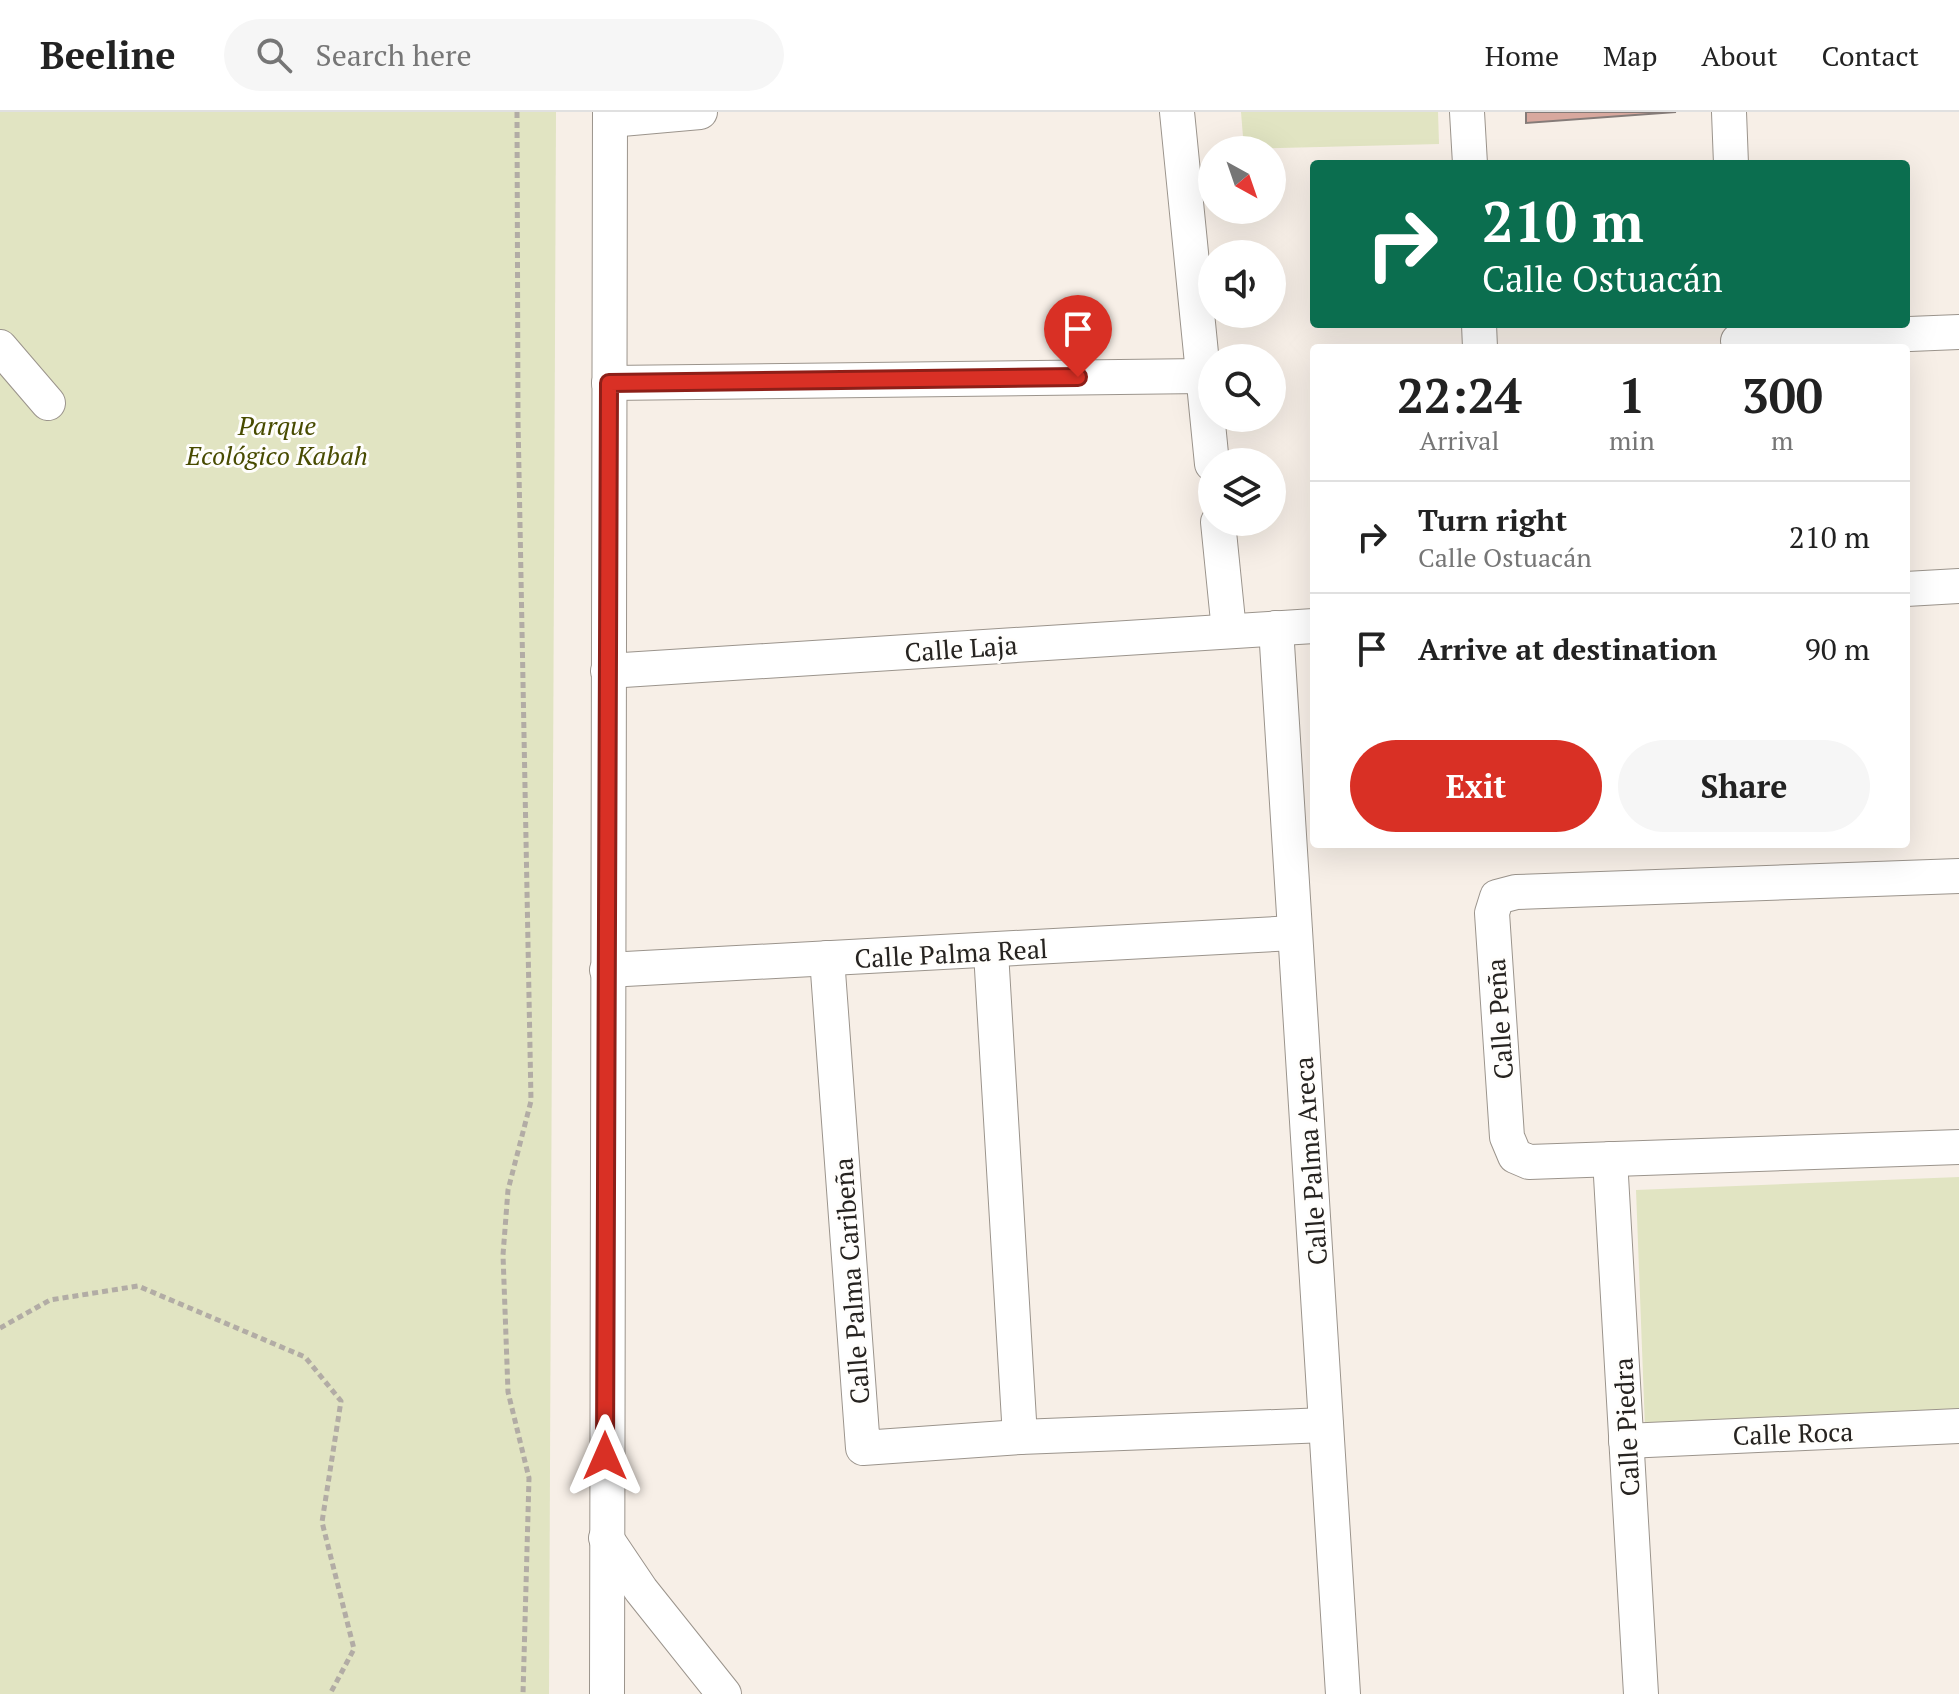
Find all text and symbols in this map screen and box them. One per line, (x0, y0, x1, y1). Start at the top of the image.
search box (224, 19, 784, 91)
text: Beeline (40, 30, 176, 80)
icon: search (252, 33, 296, 77)
text: Search here (316, 35, 472, 75)
text: Home (1485, 37, 1559, 74)
text: Map (1603, 37, 1657, 74)
text: About (1701, 37, 1778, 74)
text: Contact (1822, 37, 1919, 74)
north arrow (1198, 136, 1286, 224)
map controls (1198, 136, 1286, 536)
text: 210 m (1482, 184, 1644, 258)
icon: right (1350, 192, 1454, 296)
button: sound (1198, 240, 1286, 328)
text: Calle Ostuacán (1482, 255, 1723, 302)
pin (1044, 295, 1112, 377)
icon: arrive (1056, 307, 1100, 351)
button: search (1198, 344, 1286, 432)
text: 22:24 (1397, 363, 1522, 427)
text: 1 (1618, 363, 1645, 427)
text: 300 (1742, 363, 1823, 427)
park label: Parque Ecológico Kabah (185, 408, 368, 472)
text: Arrival (1420, 423, 1499, 457)
text: min (1609, 423, 1655, 457)
text: m (1771, 423, 1794, 457)
button: layers (1198, 448, 1286, 536)
text: Turn right (1418, 500, 1567, 540)
icon: right (1350, 515, 1394, 559)
text: 210 m (1789, 517, 1870, 557)
text: Calle Ostuacán (1418, 540, 1592, 574)
street label: Calle Laja (903, 627, 1019, 669)
icon: arrive (1350, 627, 1394, 671)
text: Arrive at destination (1418, 629, 1717, 669)
text: 90 m (1805, 629, 1870, 669)
button: Exit (1350, 740, 1602, 832)
button: Share (1618, 740, 1870, 832)
street label: Calle Palma Real (854, 931, 1048, 975)
street label: Calle Peña (1478, 957, 1520, 1081)
street label: Calle Palma Areca (1286, 1056, 1334, 1266)
street label: Calle Palma Caribeña (825, 1157, 877, 1405)
street label: Calle Piedra (1605, 1357, 1647, 1497)
position arrow (563, 1414, 647, 1498)
street label: Calle Roca (1732, 1414, 1854, 1452)

